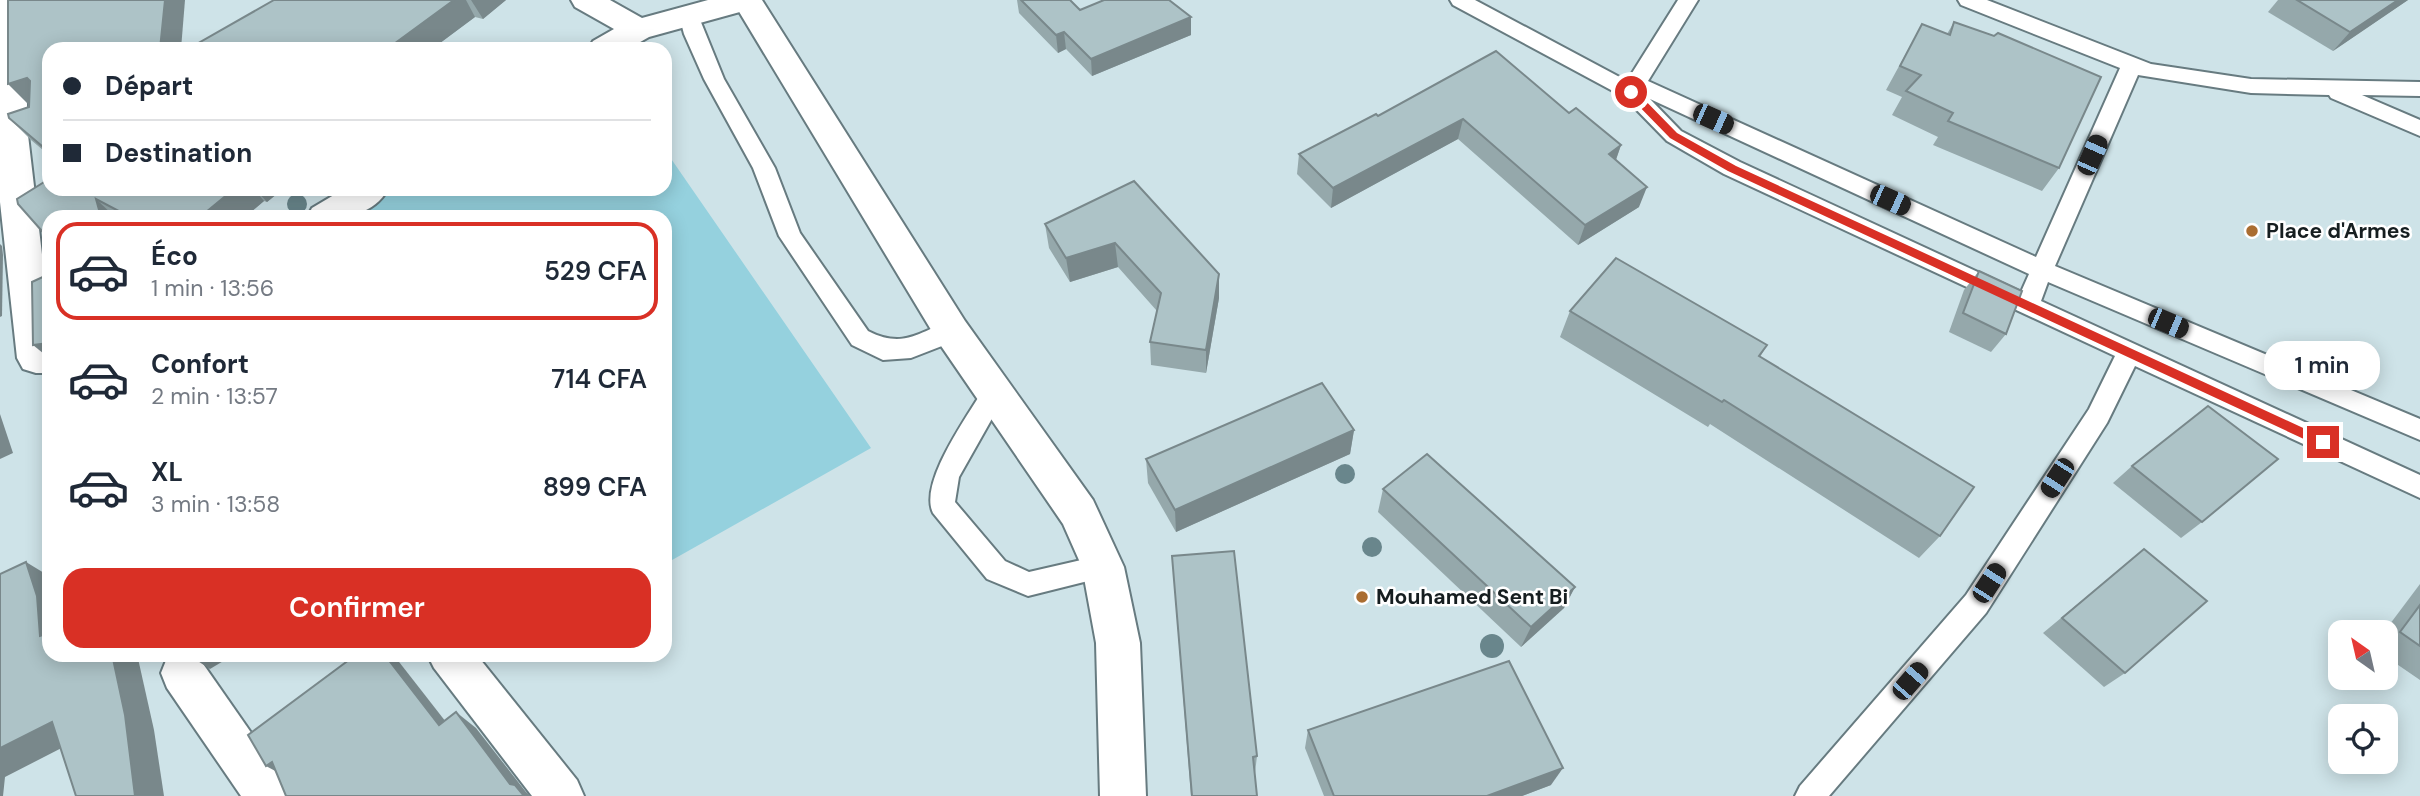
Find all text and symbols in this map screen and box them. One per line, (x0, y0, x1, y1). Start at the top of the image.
text: Départ (105, 69, 193, 103)
route start (1615, 76, 1647, 108)
car (1690, 101, 1737, 137)
car (2074, 132, 2111, 178)
text: Destination (105, 136, 252, 170)
car (1867, 182, 1914, 218)
place label: Place d'Armes (2266, 217, 2411, 245)
marker: Place d'Armes (2244, 223, 2260, 239)
text: Éco (151, 239, 198, 273)
icon: car (67, 240, 130, 303)
text: 529 CFA (544, 254, 647, 288)
text: 1 min · 13:56 (151, 273, 274, 303)
car (2145, 305, 2192, 341)
callout: 1 min (2265, 340, 2381, 390)
text: Confort (151, 347, 249, 381)
icon: car (67, 348, 130, 411)
text: 1 min (2295, 350, 2349, 380)
text: 714 CFA (551, 362, 647, 396)
text: 2 min · 13:57 (151, 381, 278, 411)
route end (2307, 426, 2339, 458)
text: XL (151, 455, 183, 489)
car (2037, 455, 2078, 501)
icon: car (67, 456, 130, 519)
text: 899 CFA (543, 470, 647, 504)
text: 3 min · 13:58 (151, 489, 280, 519)
car (1969, 560, 2010, 606)
button: Confirmer (63, 568, 651, 648)
place label: Mouhamed Sent Bi (1376, 583, 1568, 611)
marker: Mouhamed Sent Bi (1354, 589, 1370, 605)
north arrow (2328, 620, 2398, 690)
map controls (2328, 620, 2398, 774)
car (1889, 658, 1932, 704)
button: locate (2328, 704, 2398, 774)

